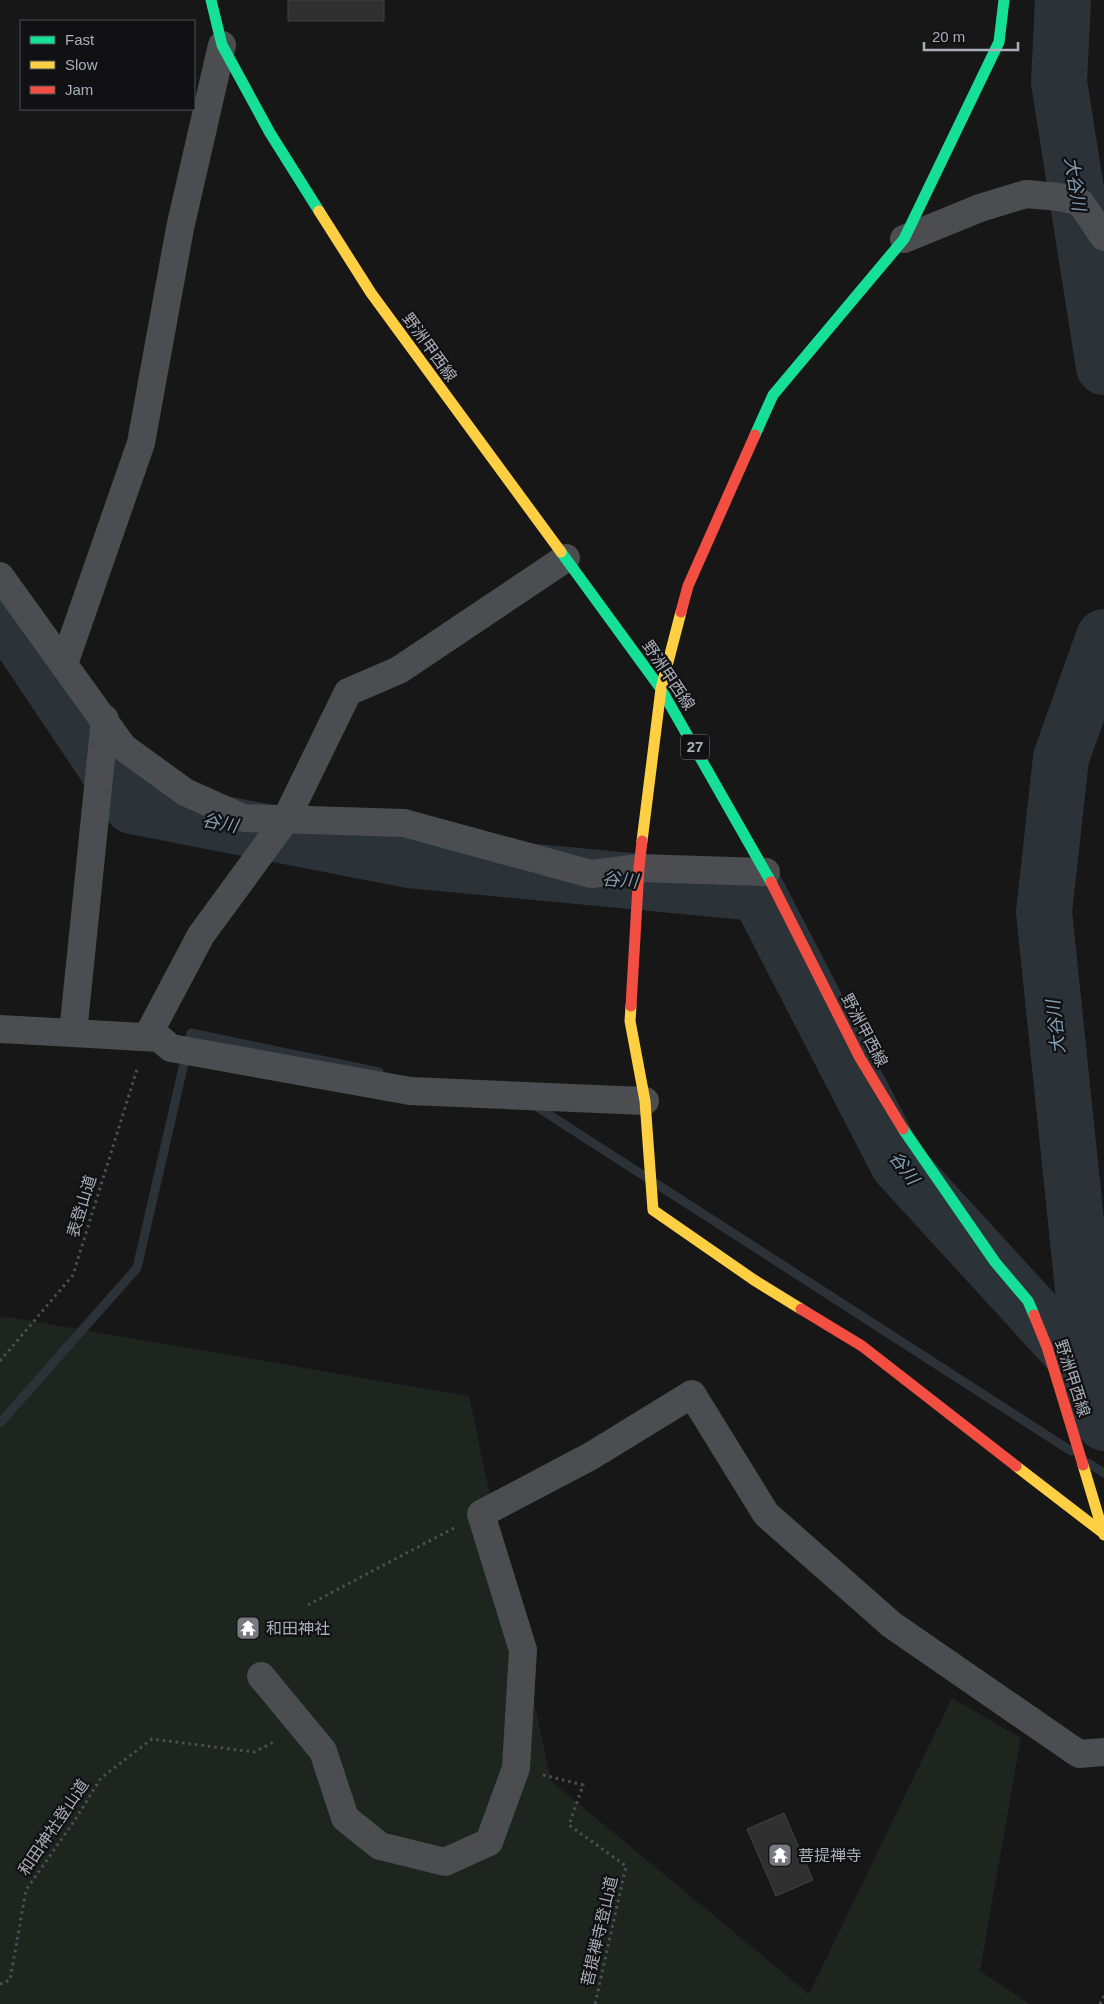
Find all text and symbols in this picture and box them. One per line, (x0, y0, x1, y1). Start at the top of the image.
legend (20, 20, 195, 110)
scale bar (924, 20, 1018, 52)
text: 20 m (932, 28, 965, 45)
text: Fast (65, 31, 95, 48)
text: Slow (65, 56, 98, 73)
text: Jam (65, 81, 93, 98)
water label: 大谷川 (1061, 156, 1089, 214)
street label: 野洲甲西線 (399, 310, 460, 385)
street label: 野洲甲西線 (639, 637, 698, 713)
road number: 27 (681, 734, 709, 760)
water label: 谷川 (200, 810, 242, 837)
water label: 谷川 (601, 868, 641, 892)
street label: 野洲甲西線 (838, 991, 891, 1070)
water label: 大谷川 (1043, 997, 1069, 1055)
water label: 谷川 (885, 1148, 924, 1190)
street label: 表登山道 (64, 1173, 99, 1239)
street label: 野洲甲西線 (1052, 1337, 1093, 1419)
temple icon: 和田神社 (235, 1615, 261, 1641)
place label: 和田神社 (266, 1620, 330, 1637)
street label: 和田神社登山道 (15, 1776, 92, 1878)
temple icon: 菩提禅寺 (767, 1842, 793, 1868)
place label: 菩提禅寺 (798, 1847, 862, 1864)
street label: 菩提禅寺登山道 (579, 1875, 620, 1988)

